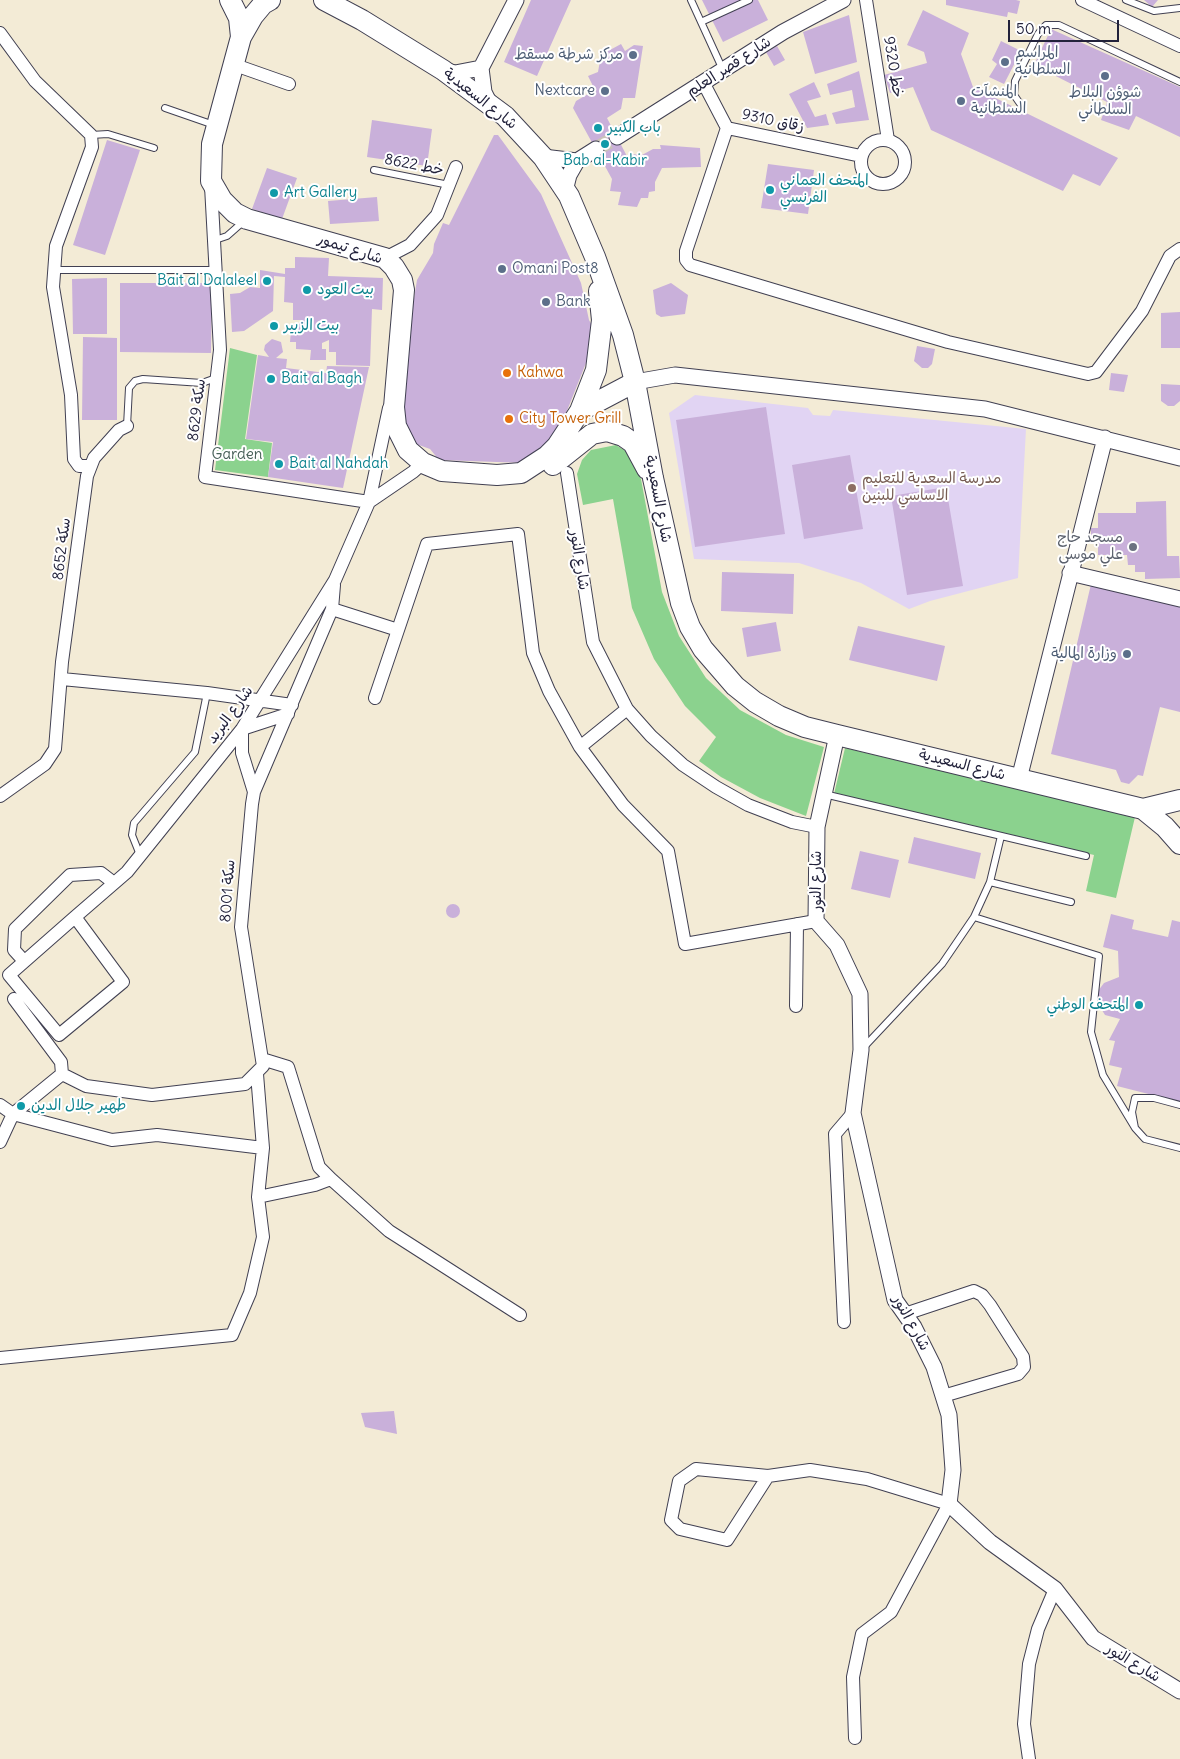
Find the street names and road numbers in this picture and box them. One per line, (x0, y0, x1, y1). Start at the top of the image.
street label: شارع قصر العلم (683, 33, 775, 101)
street label: 9320 خط (879, 35, 907, 99)
street label: شارع السعيدية (440, 65, 520, 133)
street label: زقاق 9310 (740, 106, 806, 136)
street label: 8622 خط (383, 150, 445, 180)
street label: شارع تيمور (315, 230, 385, 268)
street label: سكة 8629 (184, 378, 210, 442)
street label: شارع السعيدية (641, 454, 675, 544)
street label: سكة 8652 (49, 517, 75, 581)
street label: شارع النور (565, 529, 593, 591)
street label: شارع البريد (203, 682, 257, 748)
street label: شارع السعيدية (917, 746, 1007, 784)
street label: شارع النور (808, 851, 826, 911)
street label: سكة 8001 (217, 859, 239, 923)
street label: شارع النور (888, 1292, 934, 1354)
street label: شارع النور (1102, 1640, 1164, 1686)

